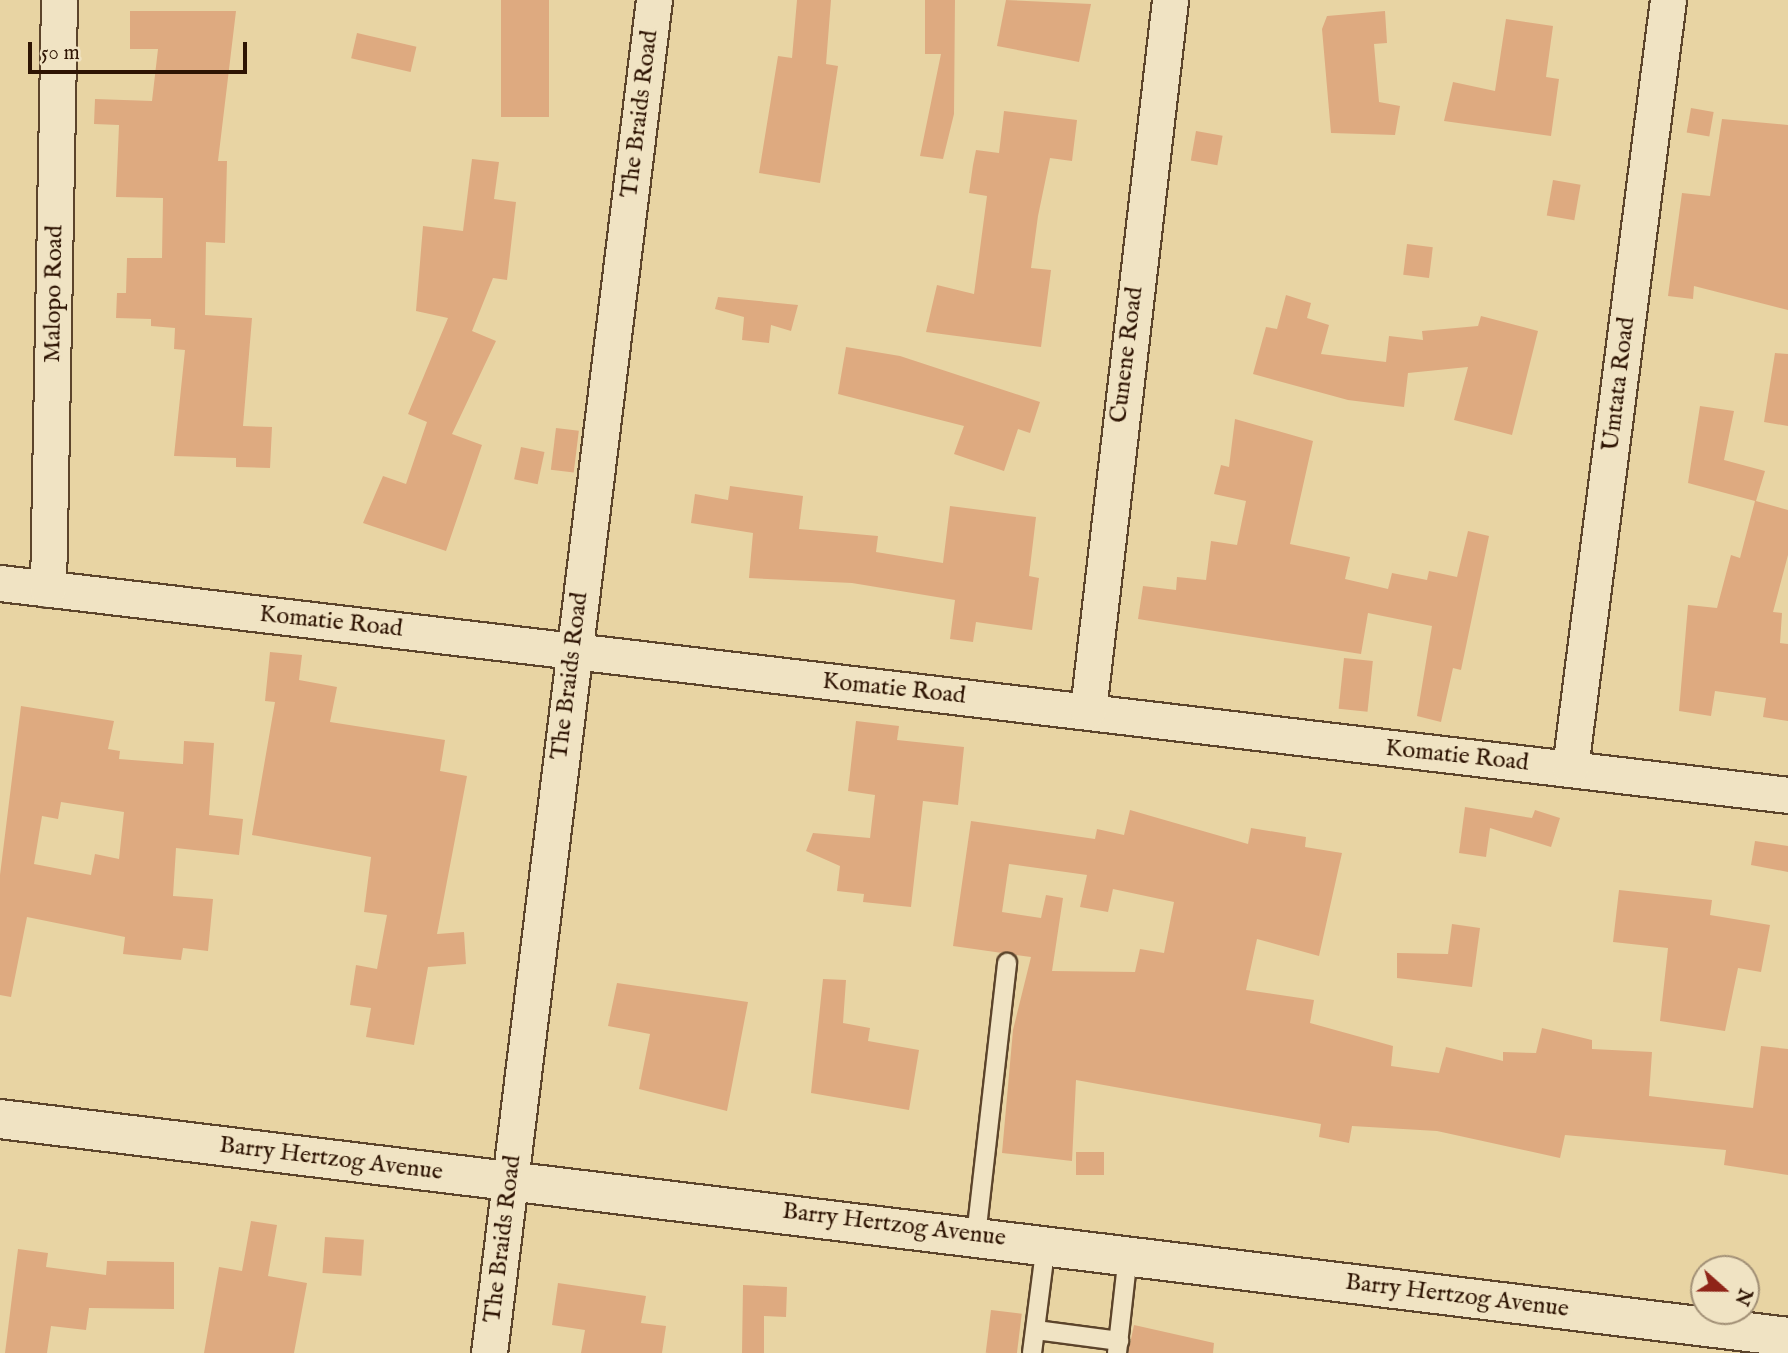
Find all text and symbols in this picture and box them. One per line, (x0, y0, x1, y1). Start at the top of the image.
scale bar (32, 28, 250, 72)
street label: The Braids Road (615, 29, 665, 199)
text: 50 m (41, 40, 80, 67)
street label: Malopo Road (38, 225, 70, 363)
street label: Cunene Road (1104, 285, 1150, 425)
street label: Umtata Road (1596, 315, 1642, 453)
street label: The Braids Road (545, 591, 595, 761)
street label: Komatie Road (258, 600, 404, 644)
street label: Komatie Road (821, 667, 967, 711)
street label: Komatie Road (1384, 734, 1530, 778)
street label: Barry Hertzog Avenue (218, 1131, 444, 1187)
street label: The Braids Road (478, 1154, 528, 1324)
street label: Barry Hertzog Avenue (781, 1197, 1007, 1253)
north arrow (1690, 1255, 1760, 1325)
street label: Barry Hertzog Avenue (1344, 1268, 1570, 1324)
text: N (1729, 1285, 1757, 1309)

